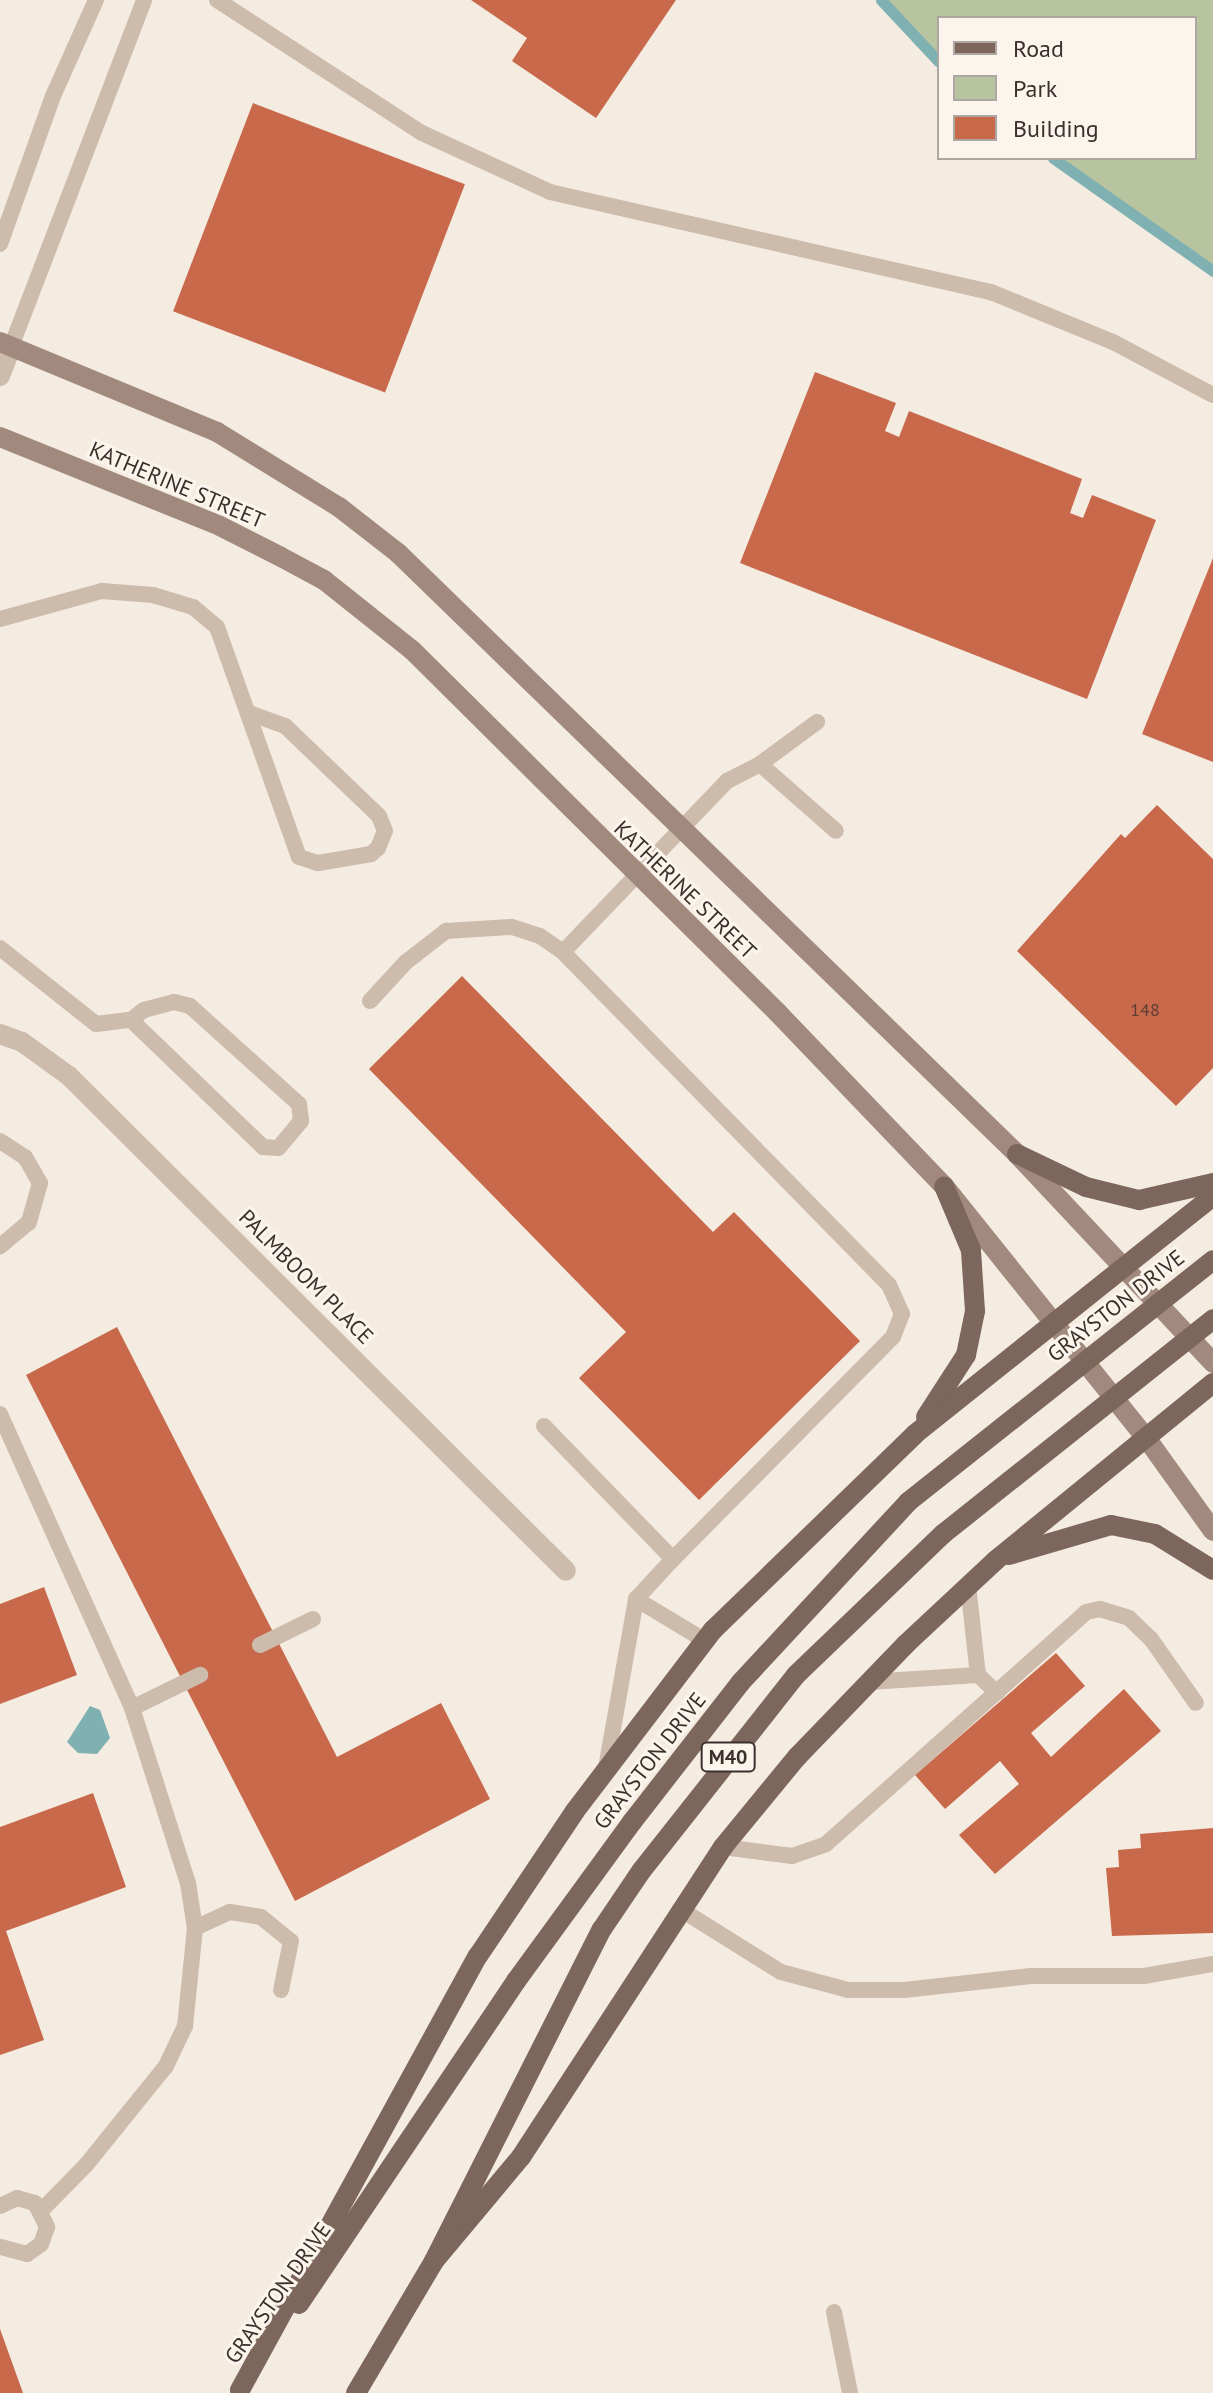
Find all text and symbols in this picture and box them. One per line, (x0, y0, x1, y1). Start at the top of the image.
legend (937, 16, 1197, 160)
text: Road (1013, 33, 1064, 64)
text: Park (1013, 73, 1057, 104)
text: Building (1013, 113, 1099, 144)
street label: KATHERINE STREET (85, 436, 269, 534)
street label: KATHERINE STREET (608, 815, 762, 965)
house number: 148 (1130, 999, 1160, 1021)
street label: PALMBOOM PLACE (233, 1204, 379, 1350)
street label: GRAYSTON DRIVE (1042, 1244, 1190, 1368)
street label: GRAYSTON DRIVE (588, 1687, 712, 1835)
road number: M40 (700, 1741, 756, 1773)
street label: GRAYSTON DRIVE (219, 2217, 337, 2369)

